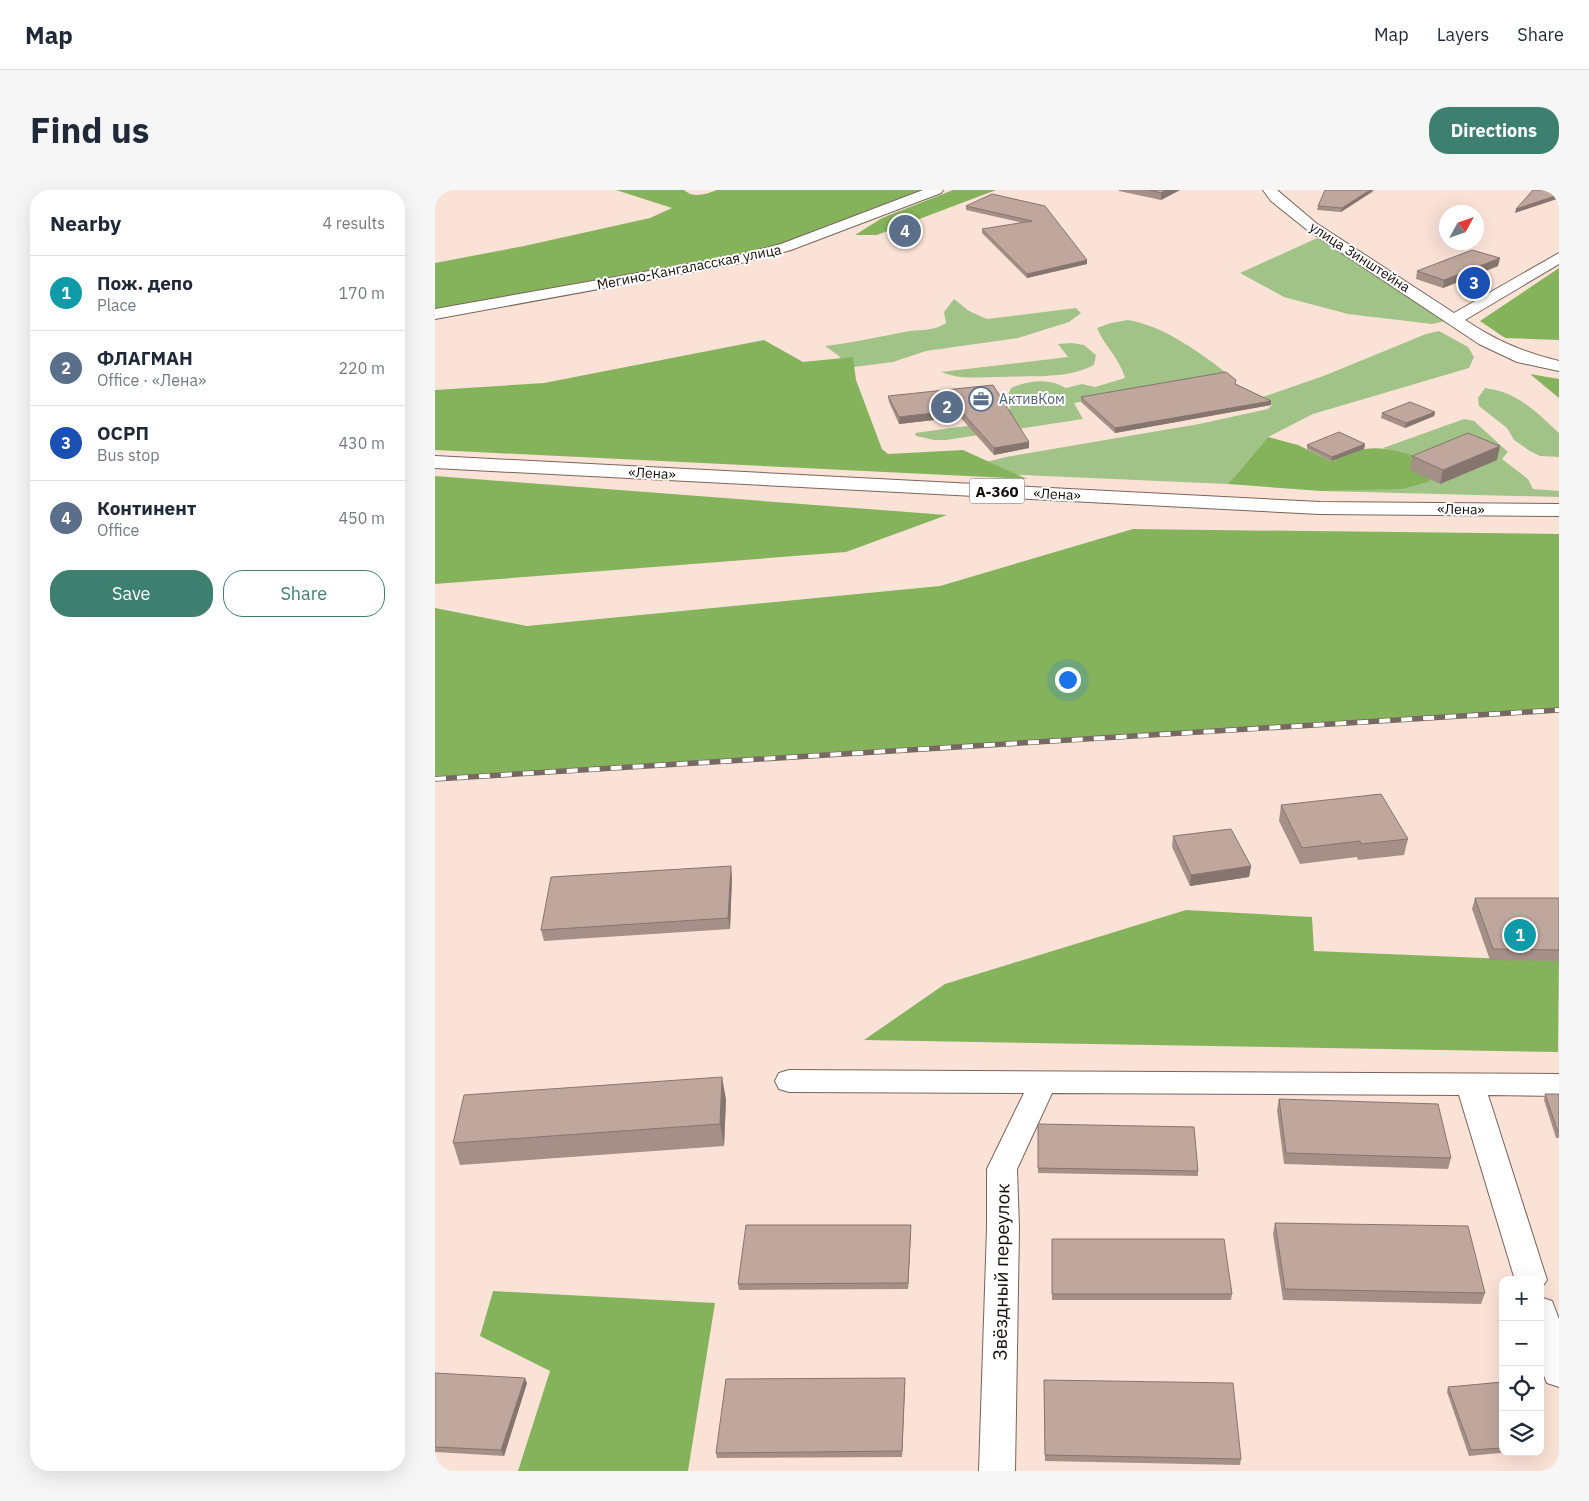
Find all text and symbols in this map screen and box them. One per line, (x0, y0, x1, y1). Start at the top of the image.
text: Map (25, 19, 73, 51)
text: Map (1374, 23, 1409, 46)
text: Layers (1437, 23, 1489, 46)
text: Share (1517, 23, 1564, 46)
text: Find us (30, 107, 149, 153)
button: Directions (1429, 107, 1559, 154)
north arrow (1439, 205, 1484, 250)
text: Nearby (50, 209, 121, 237)
pin: 4 (889, 212, 921, 250)
text: 4 results (322, 213, 385, 233)
street label: улица Зинштейна (1306, 218, 1414, 296)
street label: Мегино-Кангаласская улица (595, 240, 783, 294)
pin: 3 (1458, 264, 1490, 302)
text: Пож. депо (97, 271, 193, 295)
text: 1 (61, 283, 71, 303)
text: 170 m (338, 283, 385, 303)
text: Place (97, 295, 136, 315)
text: ФЛАГМАН (97, 346, 193, 370)
text: 2 (61, 358, 71, 378)
text: 220 m (338, 358, 385, 378)
text: Office · «Лена» (97, 370, 206, 390)
office icon: АктивКом (968, 386, 994, 412)
pin: 2 (931, 388, 963, 426)
place label: АктивКом (999, 390, 1065, 408)
text: ОСРП (97, 421, 149, 445)
text: 3 (61, 433, 71, 453)
text: 430 m (338, 433, 385, 453)
text: Bus stop (97, 445, 160, 465)
street label: «Лена» (628, 463, 676, 483)
road number: А-360 (969, 478, 1025, 504)
street label: «Лена» (1033, 484, 1081, 504)
text: Континент (97, 496, 196, 520)
street label: «Лена» (1437, 500, 1485, 518)
text: 4 (61, 508, 71, 528)
text: 450 m (338, 508, 385, 528)
text: Office (97, 520, 139, 540)
button: Save (50, 570, 213, 617)
button: Share (223, 570, 385, 617)
your location (1055, 667, 1081, 693)
pin: 1 (1504, 916, 1536, 954)
street label: Звёздный переулок (987, 1183, 1015, 1361)
map controls (1499, 1276, 1544, 1456)
button: + (1499, 1276, 1544, 1321)
button: − (1499, 1321, 1544, 1366)
button: locate (1499, 1366, 1544, 1411)
button: layers (1499, 1411, 1544, 1456)

